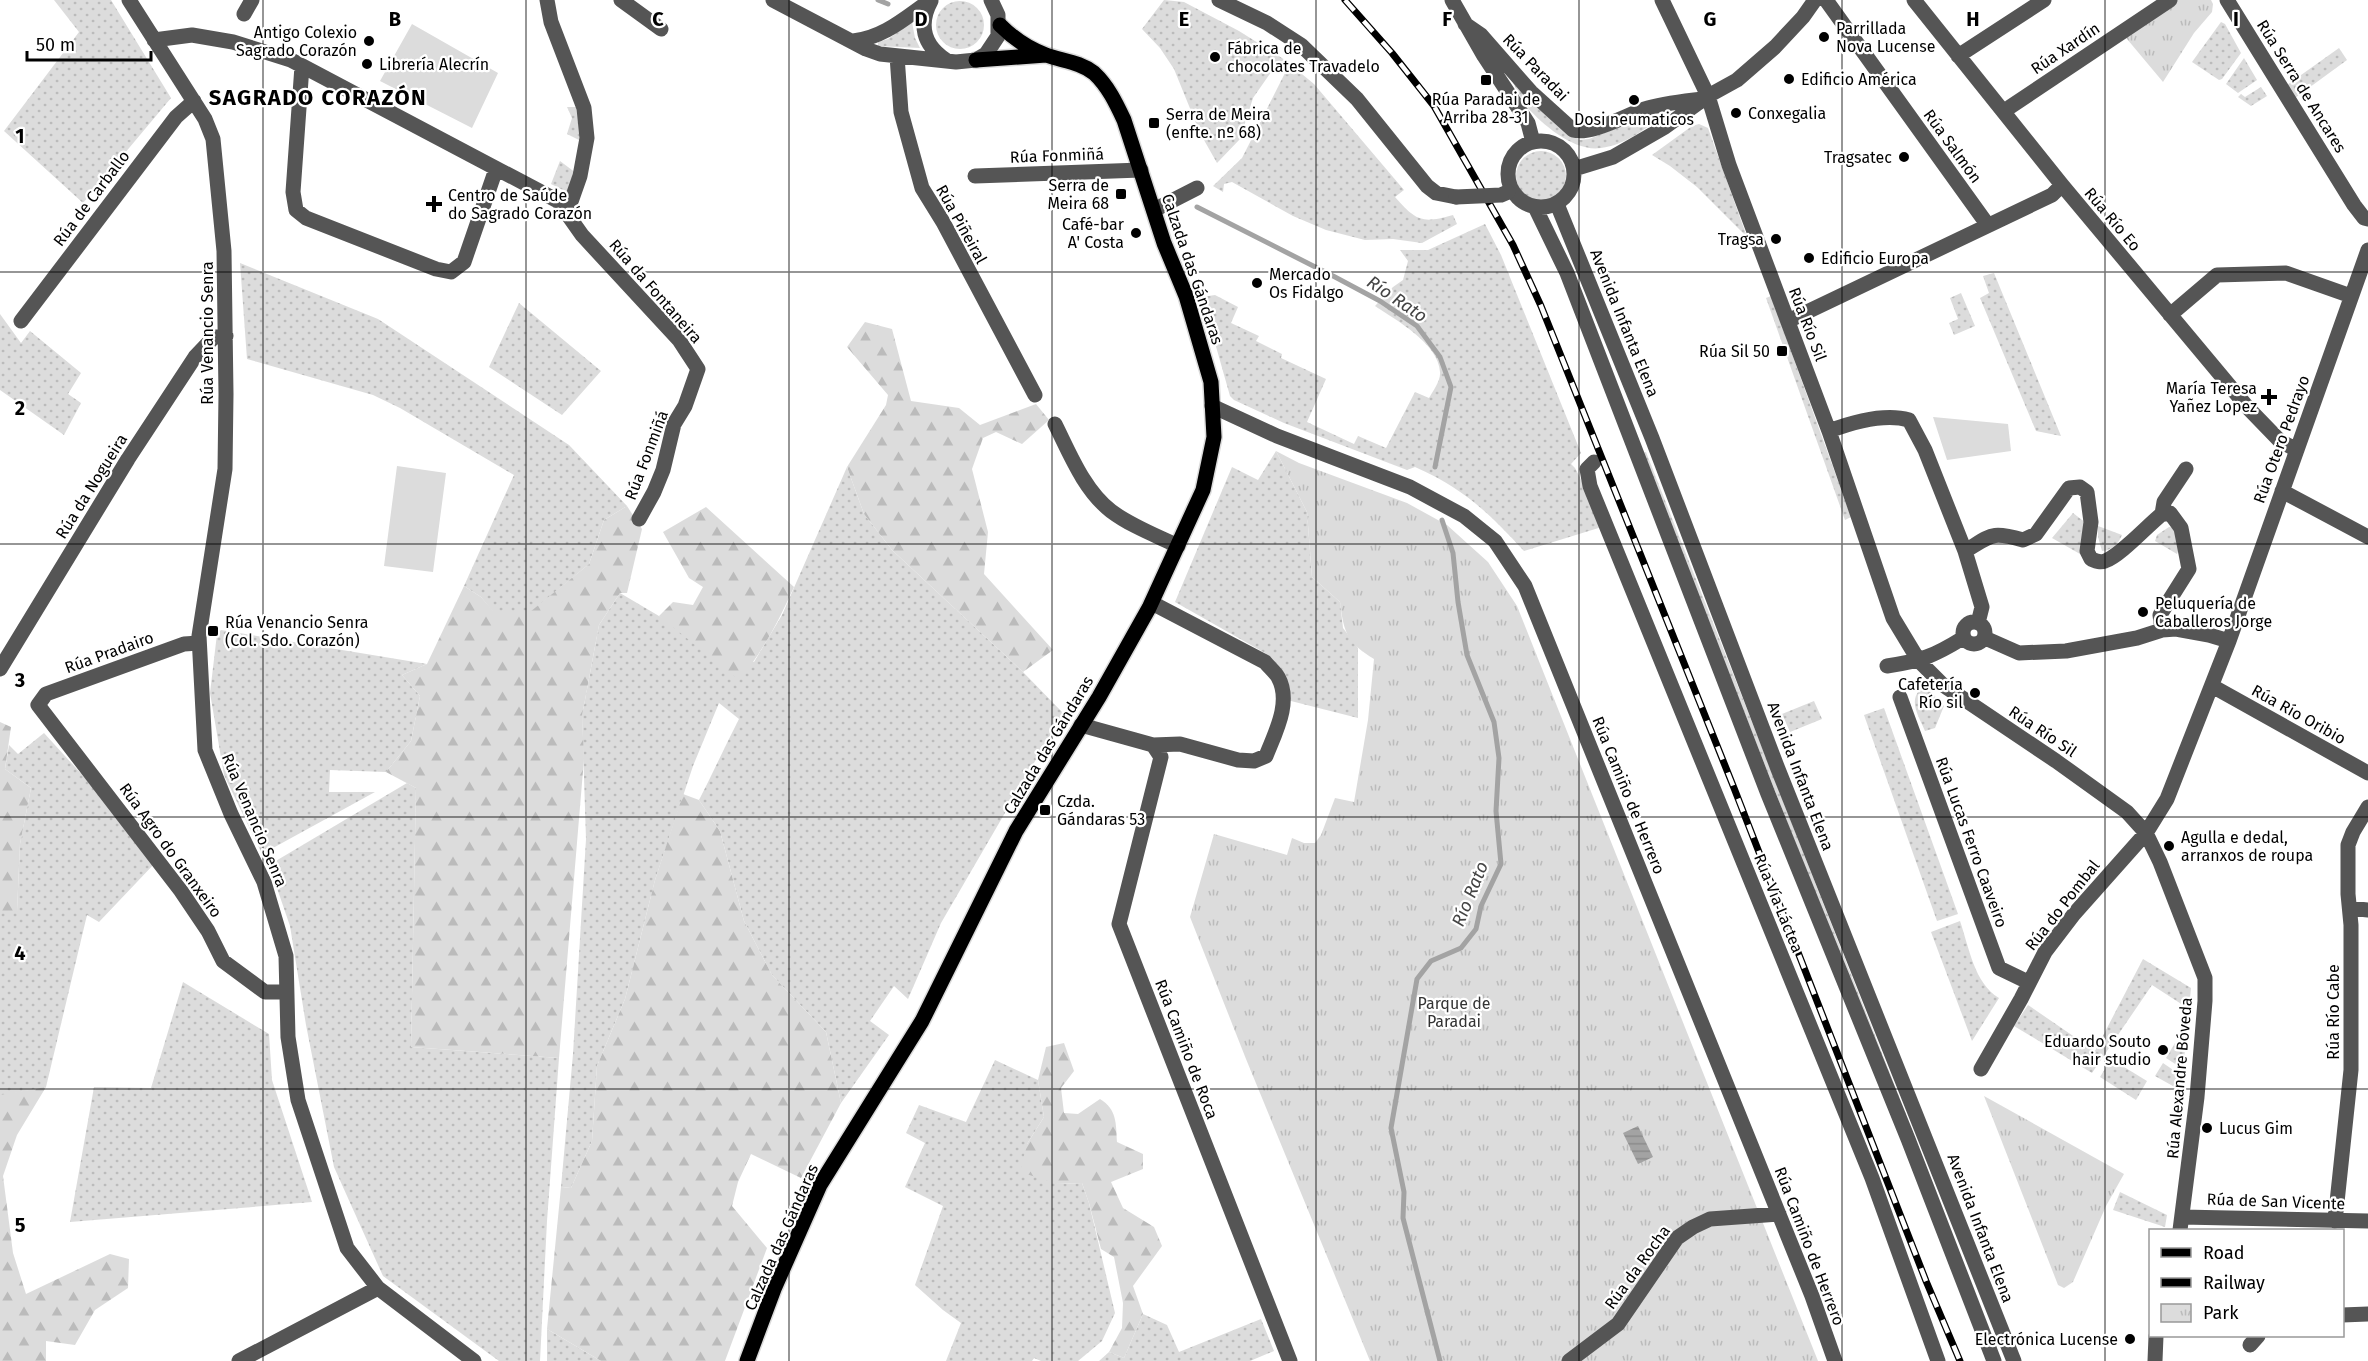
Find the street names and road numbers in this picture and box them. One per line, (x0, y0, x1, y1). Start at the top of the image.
street label: Rúa Serra de Ancares (2253, 16, 2350, 156)
street label: Rúa Xardín (2027, 19, 2103, 78)
street label: Rúa Paradai (1499, 30, 1572, 105)
street label: Rúa Salmón (1920, 106, 1986, 187)
street label: Rúa Fonmiñá (1010, 144, 1104, 167)
street label: Rúa de Carballo (49, 147, 133, 250)
street label: Rúa Piñeiral (932, 182, 991, 267)
street label: Rúa Río Eo (2080, 184, 2145, 255)
street label: Calzada das Gándaras (1158, 191, 1227, 347)
street label: Rúa da Fontaneira (605, 235, 706, 347)
street label: Avenida Infanta Elena (1586, 246, 1663, 400)
street label: Rúa Venancio Senra (198, 261, 217, 405)
street label: Rúa Río Sil (1785, 285, 1830, 364)
street label: Rúa Otero Pedrayo (2249, 373, 2313, 506)
street label: Rúa Fonmiñá (621, 408, 672, 503)
street label: Rúa da Nogueira (52, 430, 131, 542)
street label: Rúa Pradairo (62, 628, 156, 677)
street label: Calzada das Gándaras (1000, 673, 1097, 818)
street label: Rúa Río Oribio (2248, 681, 2349, 748)
street label: Avenida Infanta Elena (1763, 699, 1838, 853)
street label: Rúa Río Sil (2005, 702, 2080, 761)
street label: Rúa Camiño de Herrero (1588, 714, 1669, 877)
street label: Rúa Venancio Senra (218, 750, 291, 890)
street label: Rúa Lucas Ferro Caaveiro (1932, 754, 2011, 930)
street label: Rúa Agro do Granxeiro (115, 779, 226, 921)
street label: Rúa Vía Láctea (1750, 851, 1807, 956)
street label: Rúa do Pombal (2021, 856, 2104, 954)
street label: Rúa Río Cabe (2324, 964, 2343, 1060)
street label: Rúa Camiño de Roca (1151, 977, 1222, 1122)
street label: Rúa Alexandre Bóveda (2163, 997, 2196, 1160)
street label: Avenida Infanta Elena (1943, 1151, 2018, 1305)
street label: Calzada das Gándaras (741, 1161, 822, 1313)
street label: Rúa Camiño de Herrero (1770, 1164, 1849, 1328)
street label: Rúa de San Vicente (2206, 1190, 2346, 1213)
street label: Rúa da Rocha (1601, 1222, 1674, 1313)

